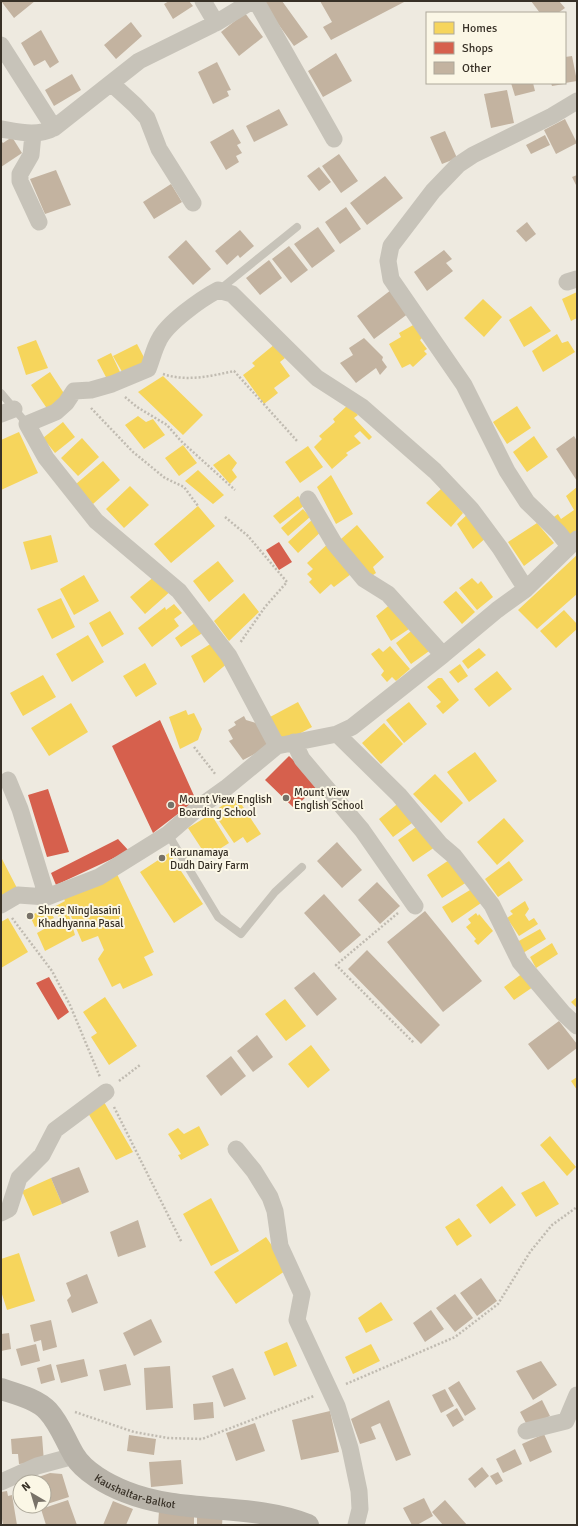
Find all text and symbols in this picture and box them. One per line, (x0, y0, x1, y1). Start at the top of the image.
legend (426, 12, 566, 84)
text: Homes (462, 21, 497, 36)
text: Shops (462, 41, 493, 56)
text: Other (462, 61, 492, 76)
place label: Mount View English School (294, 786, 363, 812)
place label: Mount View English Boarding School (179, 793, 272, 819)
marker: Mount View English School (281, 793, 291, 803)
marker: Mount View English Boarding School (166, 800, 176, 810)
place label: Karunamaya Dudh Dairy Farm (170, 846, 249, 872)
marker: Karunamaya Dudh Dairy Farm (157, 853, 167, 863)
place label: Shree Ninglasaini Khadhyanna Pasal (38, 904, 124, 930)
marker: Shree Ninglasaini Khadhyanna Pasal (25, 911, 35, 921)
street label: Kaushaltar-Balkot (92, 1471, 177, 1511)
north arrow (12, 1474, 52, 1514)
text: N (19, 1479, 33, 1494)

